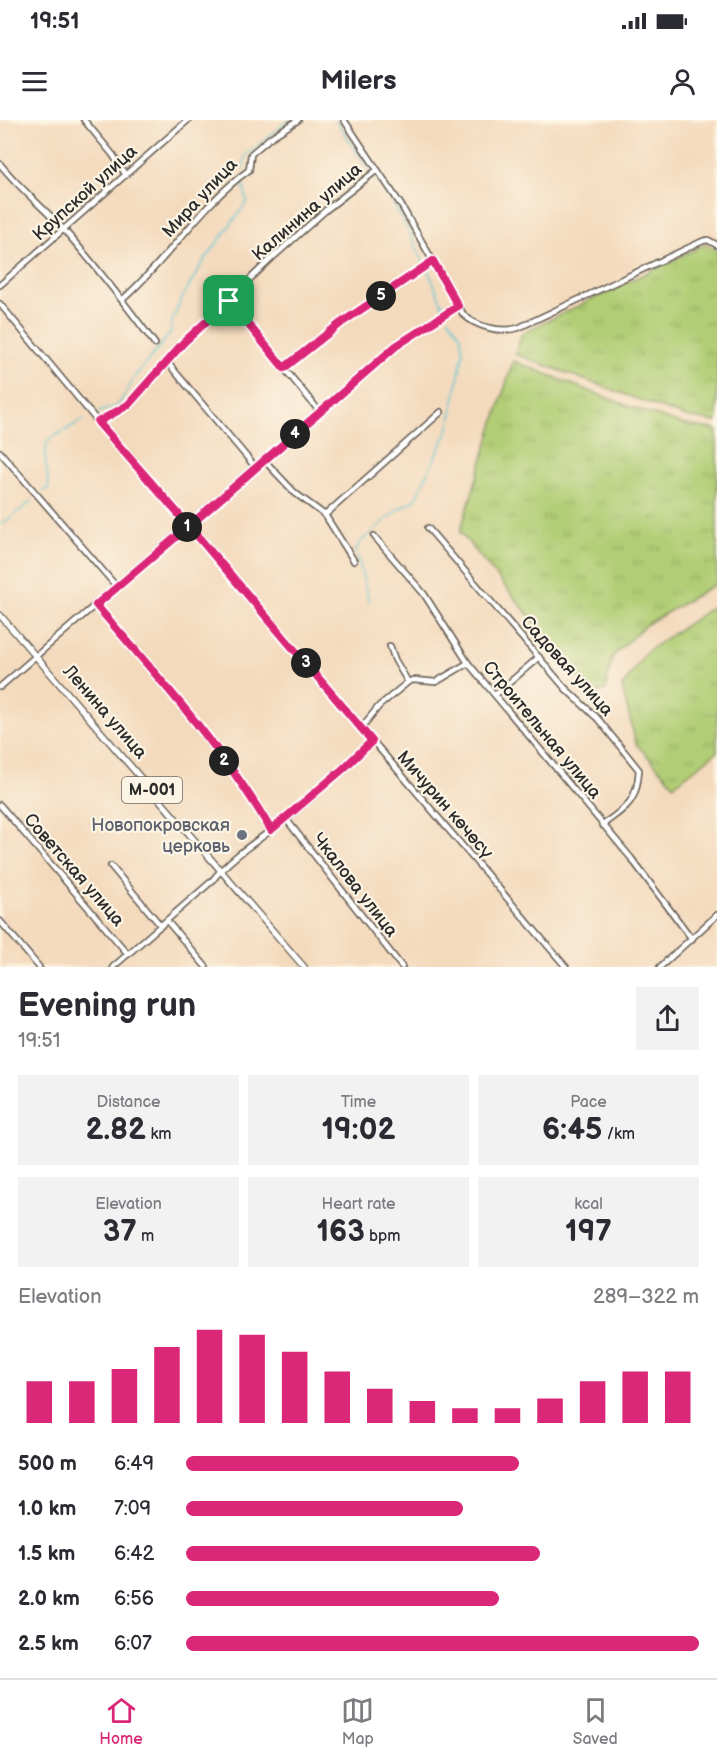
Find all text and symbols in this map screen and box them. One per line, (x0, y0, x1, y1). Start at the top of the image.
text: 19:51 (30, 8, 79, 35)
icon: menu (18, 65, 51, 98)
text: Milers (320, 65, 397, 97)
icon: person (666, 65, 699, 98)
street label: Крупской улица (29, 140, 142, 245)
street label: Мира улица (158, 154, 242, 242)
street label: Калинина улица (248, 158, 366, 265)
pin (203, 275, 254, 326)
pin: 5 (366, 281, 396, 311)
icon: arrive (212, 284, 245, 317)
text: 5 (376, 286, 386, 305)
pin: 4 (280, 419, 310, 449)
text: 4 (290, 424, 300, 443)
pin: 1 (172, 512, 202, 542)
text: 1 (184, 517, 190, 536)
street label: Садовая улица (516, 611, 618, 721)
pin: 3 (291, 648, 321, 678)
text: 3 (301, 653, 311, 672)
street label: Строительная улица (478, 657, 606, 803)
street label: Ленина улица (58, 660, 152, 763)
pin: 2 (209, 746, 239, 776)
street label: Мичурин көчөсү (392, 747, 498, 863)
text: 2 (219, 751, 229, 770)
road number: М-001 (122, 777, 182, 803)
street label: Советская улица (19, 809, 129, 931)
place label: Новопокровская церковь (91, 815, 230, 857)
marker: Новопокровская церковь (235, 828, 249, 842)
street label: Чкалова улица (308, 829, 402, 941)
text: Evening run (18, 986, 196, 1026)
button: share (636, 987, 699, 1050)
text: 19:51 (18, 1029, 61, 1053)
text: Distance (97, 1093, 160, 1112)
text: Time (341, 1093, 376, 1112)
text: Pace (570, 1093, 607, 1112)
text: 2.82 (86, 1112, 146, 1148)
text: 19:02 (321, 1112, 396, 1148)
text: 6:45 (542, 1112, 602, 1148)
text: km (146, 1125, 171, 1144)
text: /km (602, 1125, 635, 1144)
text: Elevation (95, 1195, 162, 1214)
text: Heart rate (322, 1195, 395, 1214)
text: kcal (574, 1195, 603, 1214)
text: 37 (103, 1214, 137, 1250)
text: 163 (316, 1214, 365, 1250)
text: 197 (565, 1214, 612, 1250)
text: m (137, 1227, 154, 1246)
text: bpm (365, 1227, 401, 1246)
text: Elevation (18, 1285, 101, 1309)
text: 289–322 m (593, 1285, 699, 1309)
text: 500 m (18, 1452, 77, 1476)
text: 6:49 (114, 1452, 154, 1476)
text: 1.0 km (18, 1497, 76, 1521)
text: 7:09 (114, 1497, 151, 1521)
text: 1.5 km (18, 1542, 75, 1566)
text: 6:42 (114, 1542, 154, 1566)
text: 2.0 km (18, 1587, 80, 1611)
text: 6:56 (114, 1587, 154, 1611)
text: 2.5 km (18, 1632, 79, 1656)
text: 6:07 (114, 1632, 152, 1656)
tab: Home (99, 1694, 143, 1749)
tab: Map (341, 1694, 374, 1749)
tab: Saved (573, 1694, 618, 1749)

